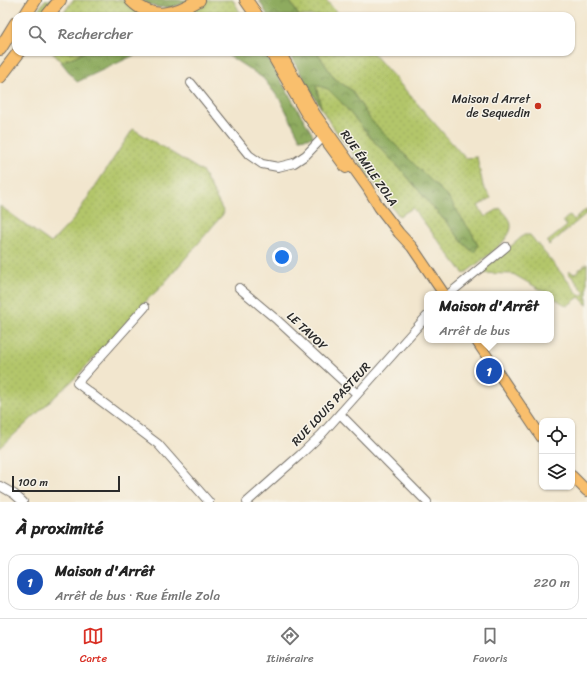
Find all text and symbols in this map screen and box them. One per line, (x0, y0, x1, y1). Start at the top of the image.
search box (12, 12, 575, 56)
text: Rechercher (58, 21, 133, 47)
icon: search (26, 23, 48, 45)
place label: Maison d Arret de Sequedin (452, 88, 531, 124)
marker: Maison d Arret de Sequedin (533, 101, 543, 111)
street label: RUE ÉMILE ZOLA (334, 125, 404, 211)
your location (272, 247, 292, 267)
popup (424, 291, 554, 343)
text: Maison d'Arrêt (439, 293, 539, 319)
street label: LE TAVOY (281, 306, 334, 357)
text: Arrêt de bus (439, 319, 510, 342)
street label: RUE LOUIS PASTEUR (286, 356, 377, 451)
pin: 1 (476, 356, 502, 386)
map controls (539, 418, 575, 490)
button: locate (539, 418, 575, 454)
button: layers (539, 454, 575, 490)
text: 100 m (18, 473, 48, 492)
scale bar (12, 474, 120, 493)
text: À proximité (16, 513, 103, 543)
text: Maison d'Arrêt (55, 558, 155, 584)
text: 1 (27, 571, 33, 594)
text: 220 m (533, 571, 570, 594)
text: Arrêt de bus · Rue Émile Zola (55, 584, 220, 607)
tab: Carte (80, 625, 107, 668)
tab: Itinéraire (267, 625, 314, 668)
tab: Favoris (473, 625, 507, 668)

